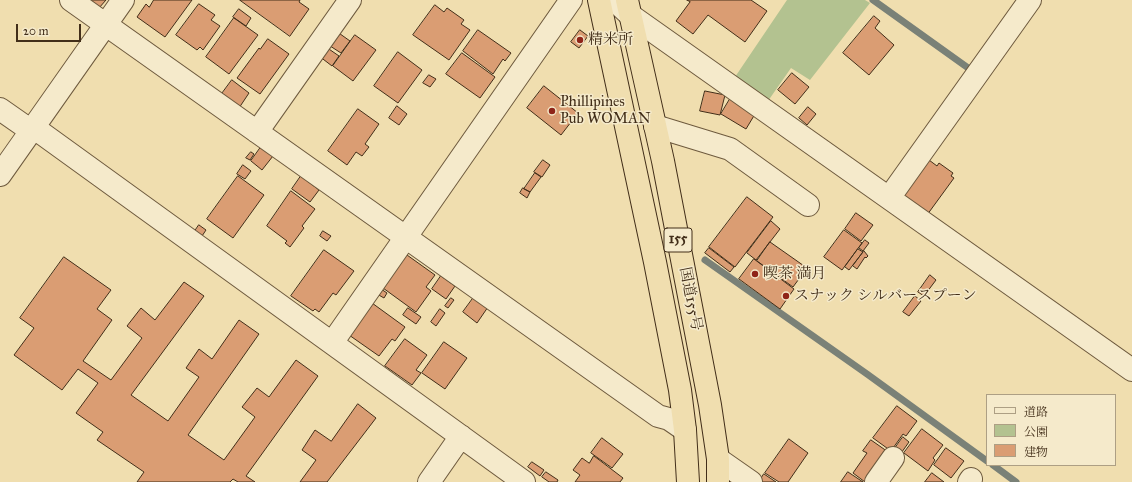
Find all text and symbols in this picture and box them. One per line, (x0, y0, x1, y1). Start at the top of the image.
scale bar (18, 16, 83, 42)
text: 20 m (23, 24, 49, 38)
place label: 精米所 (588, 31, 633, 49)
marker: 精米所 (575, 35, 585, 45)
place label: Phillipines Pub WOMAN (560, 93, 651, 128)
marker: Phillipines Pub WOMAN (547, 106, 557, 116)
road number: 155 (664, 228, 692, 252)
street label: 国道155号 (675, 265, 705, 333)
place label: 喫茶 満月 (763, 265, 826, 283)
marker: 喫茶 満月 (750, 269, 760, 279)
place label: スナック シルバースプーン (794, 287, 977, 305)
marker: スナック シルバースプーン (781, 291, 791, 301)
legend (986, 394, 1116, 466)
text: 道路 (1024, 405, 1048, 419)
text: 公園 (1024, 425, 1048, 439)
text: 建物 (1024, 445, 1048, 459)

